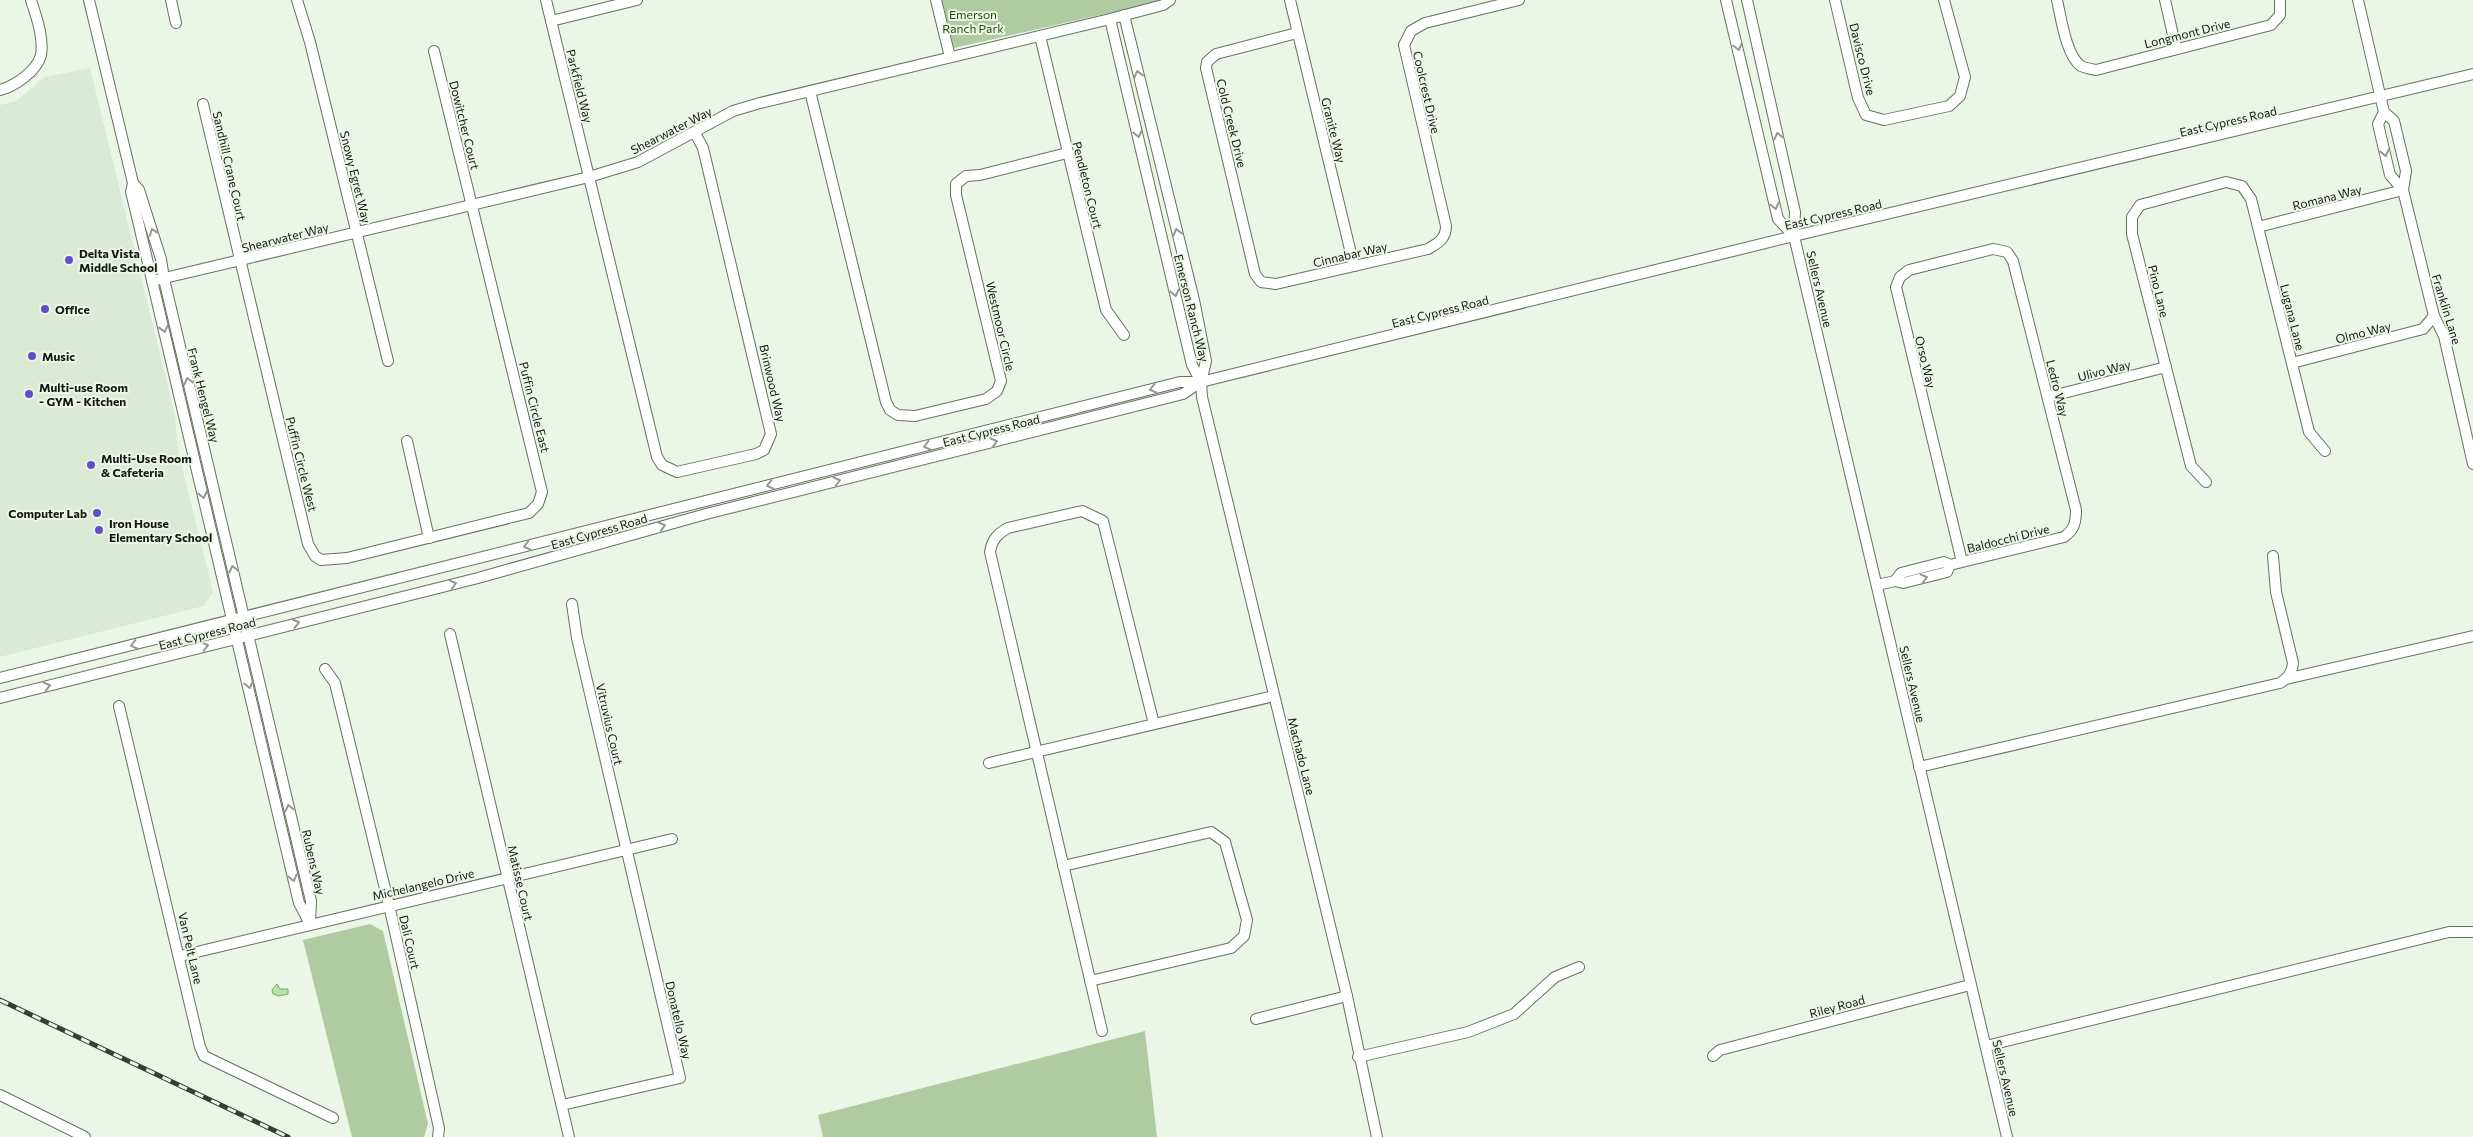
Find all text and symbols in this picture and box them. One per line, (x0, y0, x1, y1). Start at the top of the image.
park label: Emerson Ranch Park (942, 7, 1004, 35)
street label: Longmont Drive (2143, 16, 2231, 50)
street label: Davisco Drive (1847, 21, 1879, 97)
one-way arrow (1732, 43, 1743, 52)
street label: Parkfield Way (564, 48, 596, 124)
street label: Coolcrest Drive (1411, 49, 1443, 135)
one-way arrow (1133, 70, 1144, 79)
street label: Cold Creek Drive (1214, 77, 1250, 169)
street label: Dowitcher Court (447, 79, 483, 171)
street label: Granite Way (1319, 96, 1349, 164)
street label: Shearwater Way (628, 103, 714, 157)
street label: East Cypress Road (2178, 103, 2278, 139)
street label: Sandhill Crane Court (211, 110, 249, 222)
street label: Snowy Egret Way (338, 129, 374, 225)
one-way arrow (1132, 130, 1143, 139)
one-way arrow (1773, 132, 1784, 141)
street label: Pendleton Court (1070, 140, 1106, 230)
one-way arrow (2379, 148, 2390, 157)
street label: Romana Way (2291, 182, 2363, 212)
street label: East Cypress Road (1783, 196, 1883, 232)
one-way arrow (1769, 201, 1780, 210)
street label: Shearwater Way (240, 219, 330, 255)
one-way arrow (1172, 227, 1183, 236)
one-way arrow (149, 228, 159, 236)
street label: Cinnabar Way (1312, 239, 1388, 269)
place label: Delta Vista Middle School (79, 246, 157, 274)
street label: Sellers Avenue (1804, 249, 1836, 329)
street label: Emerson Ranch Way (1172, 253, 1212, 363)
marker: Delta Vista Middle School (63, 254, 75, 266)
street label: Pino Lane (2146, 263, 2172, 319)
street label: Franklin Lane (2430, 272, 2464, 346)
street label: Westmoor Circle (984, 280, 1018, 372)
street label: Lugana Lane (2278, 282, 2308, 352)
one-way arrow (1169, 288, 1180, 297)
street label: East Cypress Road (1390, 292, 1490, 330)
place label: Office (55, 302, 90, 316)
marker: Office (39, 303, 51, 315)
street label: Olmo Way (2334, 318, 2392, 346)
one-way arrow (158, 324, 168, 332)
street label: Orso Way (1913, 334, 1939, 390)
street label: Brinwood Way (757, 343, 789, 423)
street label: Frank Hengel Way (185, 346, 223, 444)
place label: Music (42, 349, 75, 363)
marker: Music (26, 350, 38, 362)
street label: Ulivo Way (2076, 357, 2132, 383)
street label: Ledro Way (2044, 358, 2072, 418)
street label: Puffin Circle East (517, 360, 553, 454)
one-way arrow (183, 376, 194, 385)
place label: Multi-use Room - GYM - Kitchen (39, 380, 128, 408)
one-way arrow (1148, 383, 1157, 394)
marker: Multi-use Room - GYM - Kitchen (23, 388, 35, 400)
street label: East Cypress Road (941, 411, 1041, 449)
street label: Puffin Circle West (283, 415, 321, 513)
one-way arrow (990, 437, 999, 448)
one-way arrow (924, 440, 932, 450)
place label: Multi-Use Room & Cafeteria (101, 451, 192, 479)
marker: Multi-Use Room & Cafeteria (85, 459, 97, 471)
one-way arrow (832, 476, 841, 487)
one-way arrow (765, 479, 774, 490)
one-way arrow (197, 491, 208, 500)
place label: Computer Lab (8, 506, 87, 520)
marker: Computer Lab (91, 507, 103, 519)
street label: East Cypress Road (549, 511, 649, 551)
place label: Iron House Elementary School (109, 516, 212, 544)
street label: Baldocchi Drive (1965, 521, 2051, 555)
one-way arrow (658, 522, 666, 532)
marker: Iron House Elementary School (93, 524, 105, 536)
one-way arrow (524, 540, 532, 550)
one-way arrow (228, 565, 239, 574)
one-way arrow (1920, 573, 1929, 584)
one-way arrow (449, 579, 458, 590)
street label: East Cypress Road (157, 614, 257, 652)
one-way arrow (291, 618, 300, 629)
one-way arrow (130, 639, 138, 649)
one-way arrow (200, 641, 209, 652)
street label: Sellers Avenue (1897, 644, 1929, 724)
one-way arrow (43, 681, 52, 692)
one-way arrow (243, 681, 254, 690)
street label: Vitruvius Court (594, 682, 626, 766)
street label: Machado Lane (1286, 716, 1318, 796)
one-way arrow (284, 803, 295, 812)
street label: Rubens Way (300, 828, 328, 896)
street label: Matisse Court (506, 844, 536, 922)
street label: Michelangelo Drive (371, 865, 475, 903)
one-way arrow (287, 873, 298, 882)
street label: Van Pelt Lane (176, 911, 206, 985)
street label: Dali Court (397, 913, 423, 971)
street label: Donatello Way (663, 980, 695, 1060)
street label: Riley Road (1808, 992, 1866, 1020)
street label: Sellers Avenue (1990, 1038, 2022, 1118)

